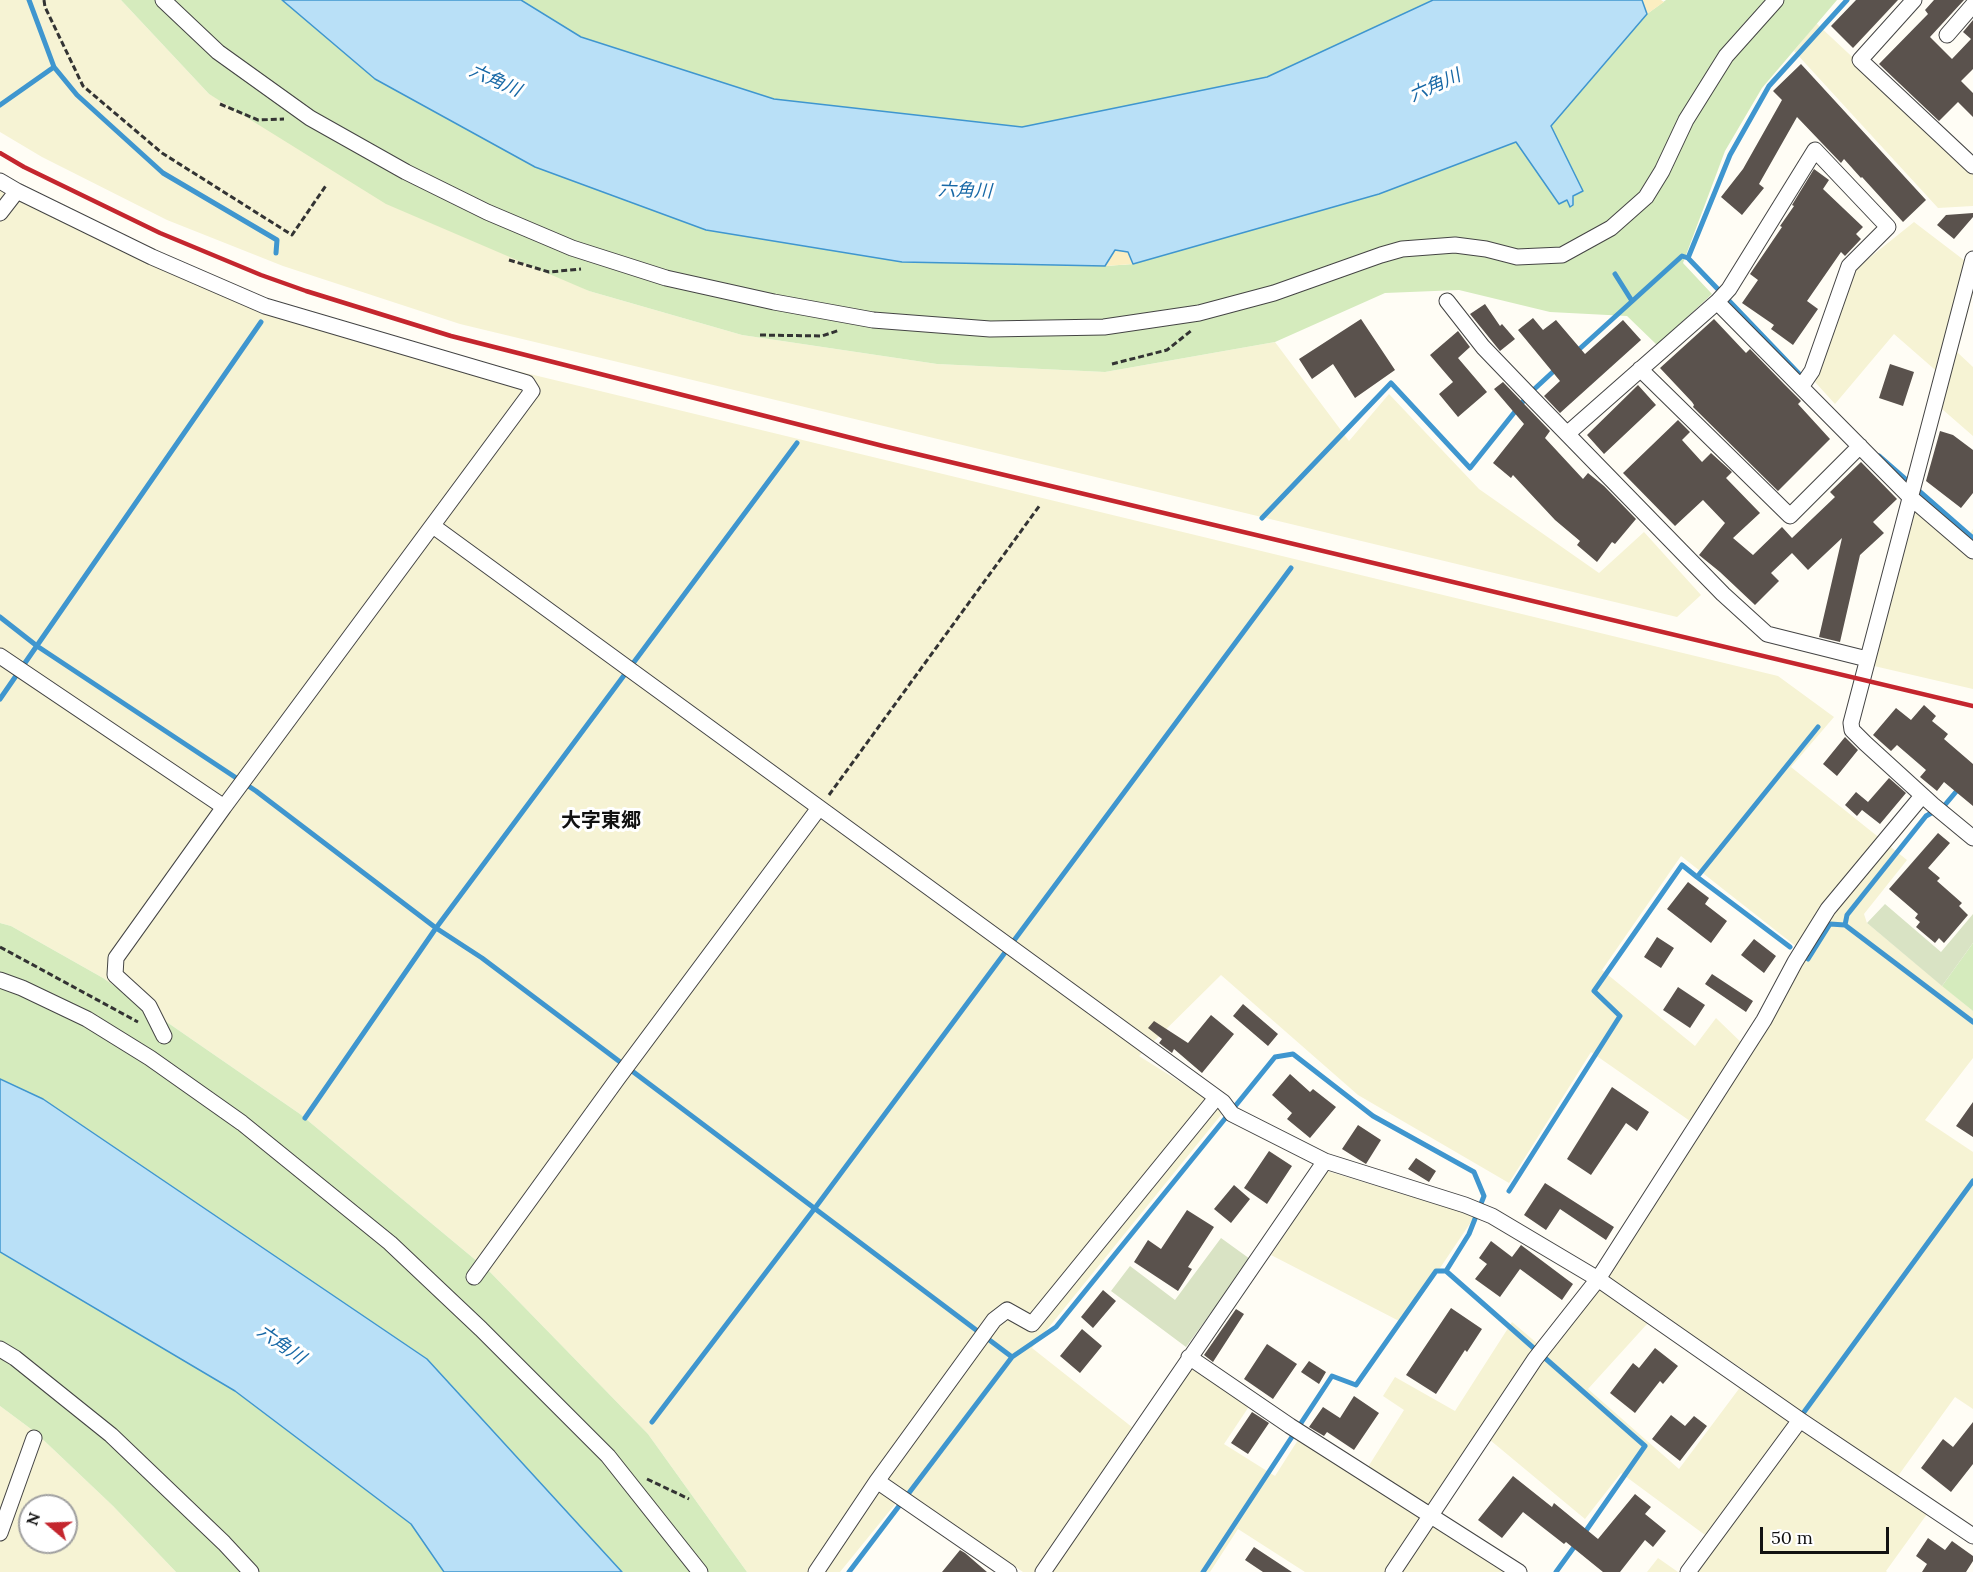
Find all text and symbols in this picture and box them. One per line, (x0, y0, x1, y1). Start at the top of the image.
water label: 六角川 (466, 60, 524, 102)
water label: 六角川 (1406, 65, 1464, 107)
water label: 六角川 (938, 179, 992, 203)
district label: 大字東郷 (561, 809, 641, 833)
water label: 六角川 (253, 1321, 309, 1369)
north arrow (18, 1494, 78, 1554)
text: N (21, 1510, 44, 1528)
scale bar (1763, 1515, 1892, 1553)
text: 50 m (1771, 1526, 1813, 1549)

